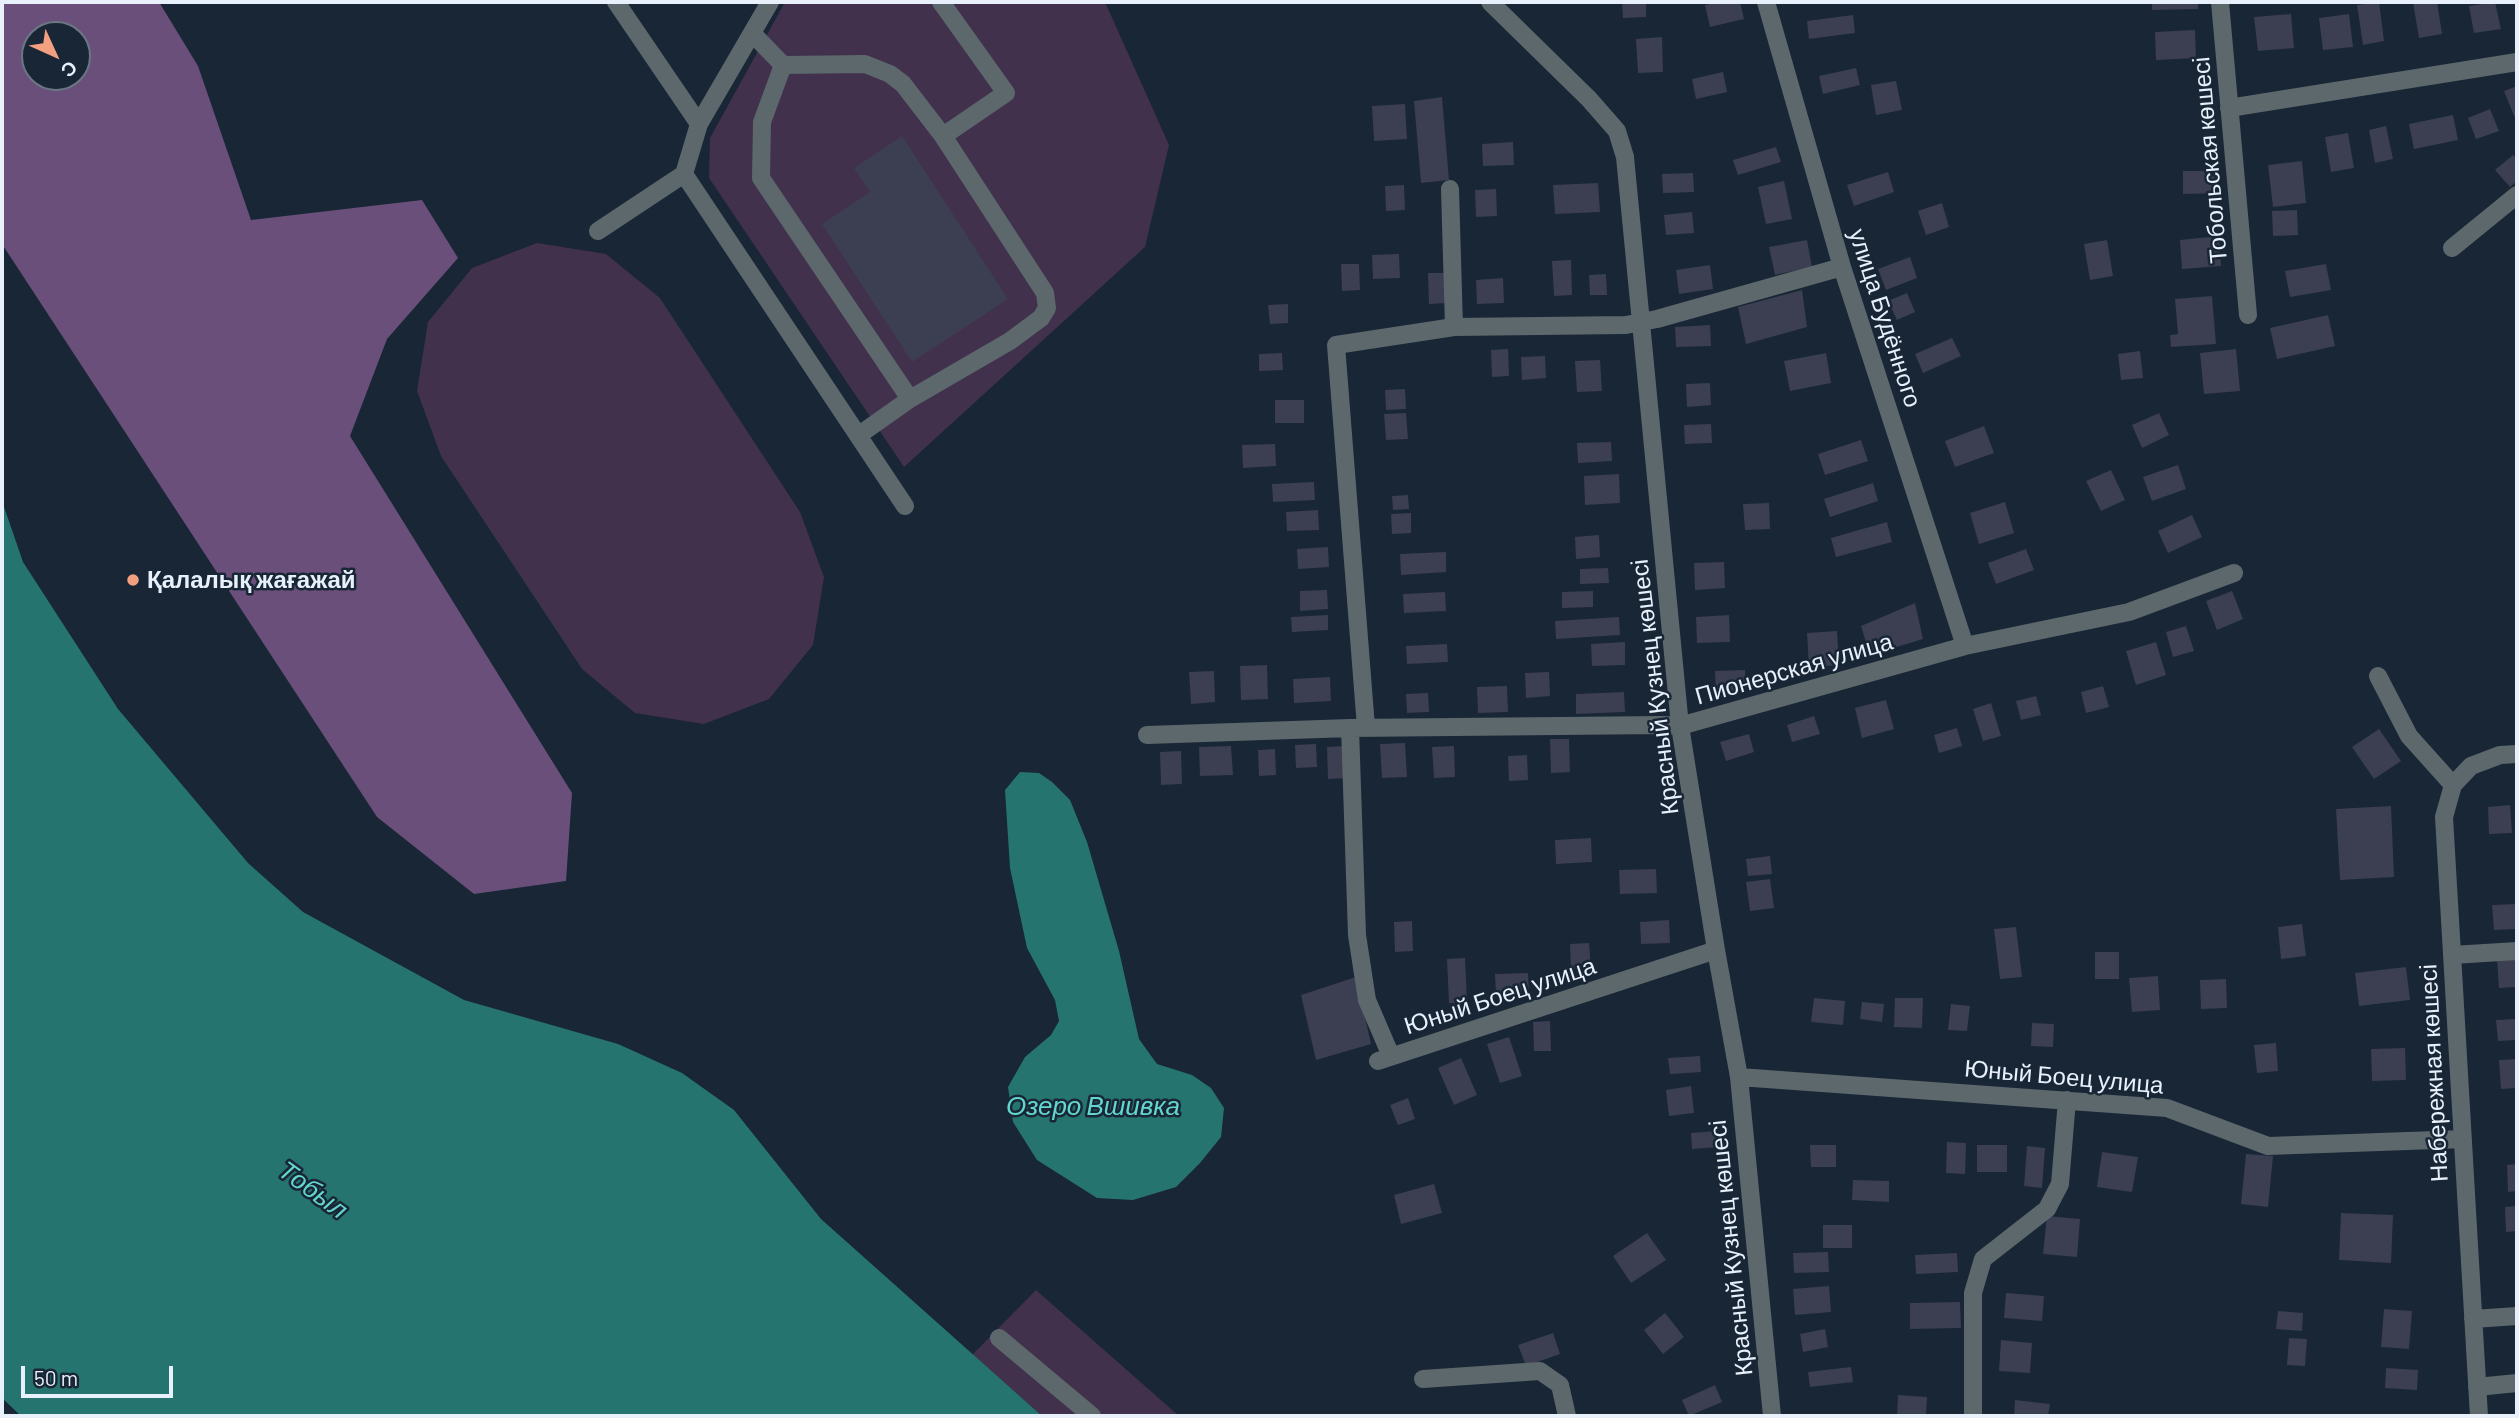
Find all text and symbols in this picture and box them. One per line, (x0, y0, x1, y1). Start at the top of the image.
north arrow (21, 21, 91, 91)
street label: Тобольская көшесі (2187, 56, 2233, 264)
text: С (57, 57, 83, 83)
street label: улица Будённого (1843, 225, 1927, 411)
street label: Красный Кузнец көшесі (1625, 558, 1685, 816)
place label: Қалалық жағажай (147, 566, 356, 594)
marker: Қалалық жағажай (125, 572, 141, 588)
street label: Пионерская улица (1692, 627, 1896, 711)
street label: Юный Боец улица (1400, 951, 1600, 1041)
street label: Набережная көшесі (2414, 963, 2454, 1183)
street label: Юный Боец улица (1963, 1054, 2165, 1100)
water label: Озеро Вшивка (1006, 1090, 1180, 1122)
street label: Красный Кузнец көшесі (1703, 1119, 1759, 1377)
water label: Тобыл (272, 1154, 354, 1226)
scale bar (24, 1352, 177, 1396)
text: 50 m (34, 1365, 78, 1390)

